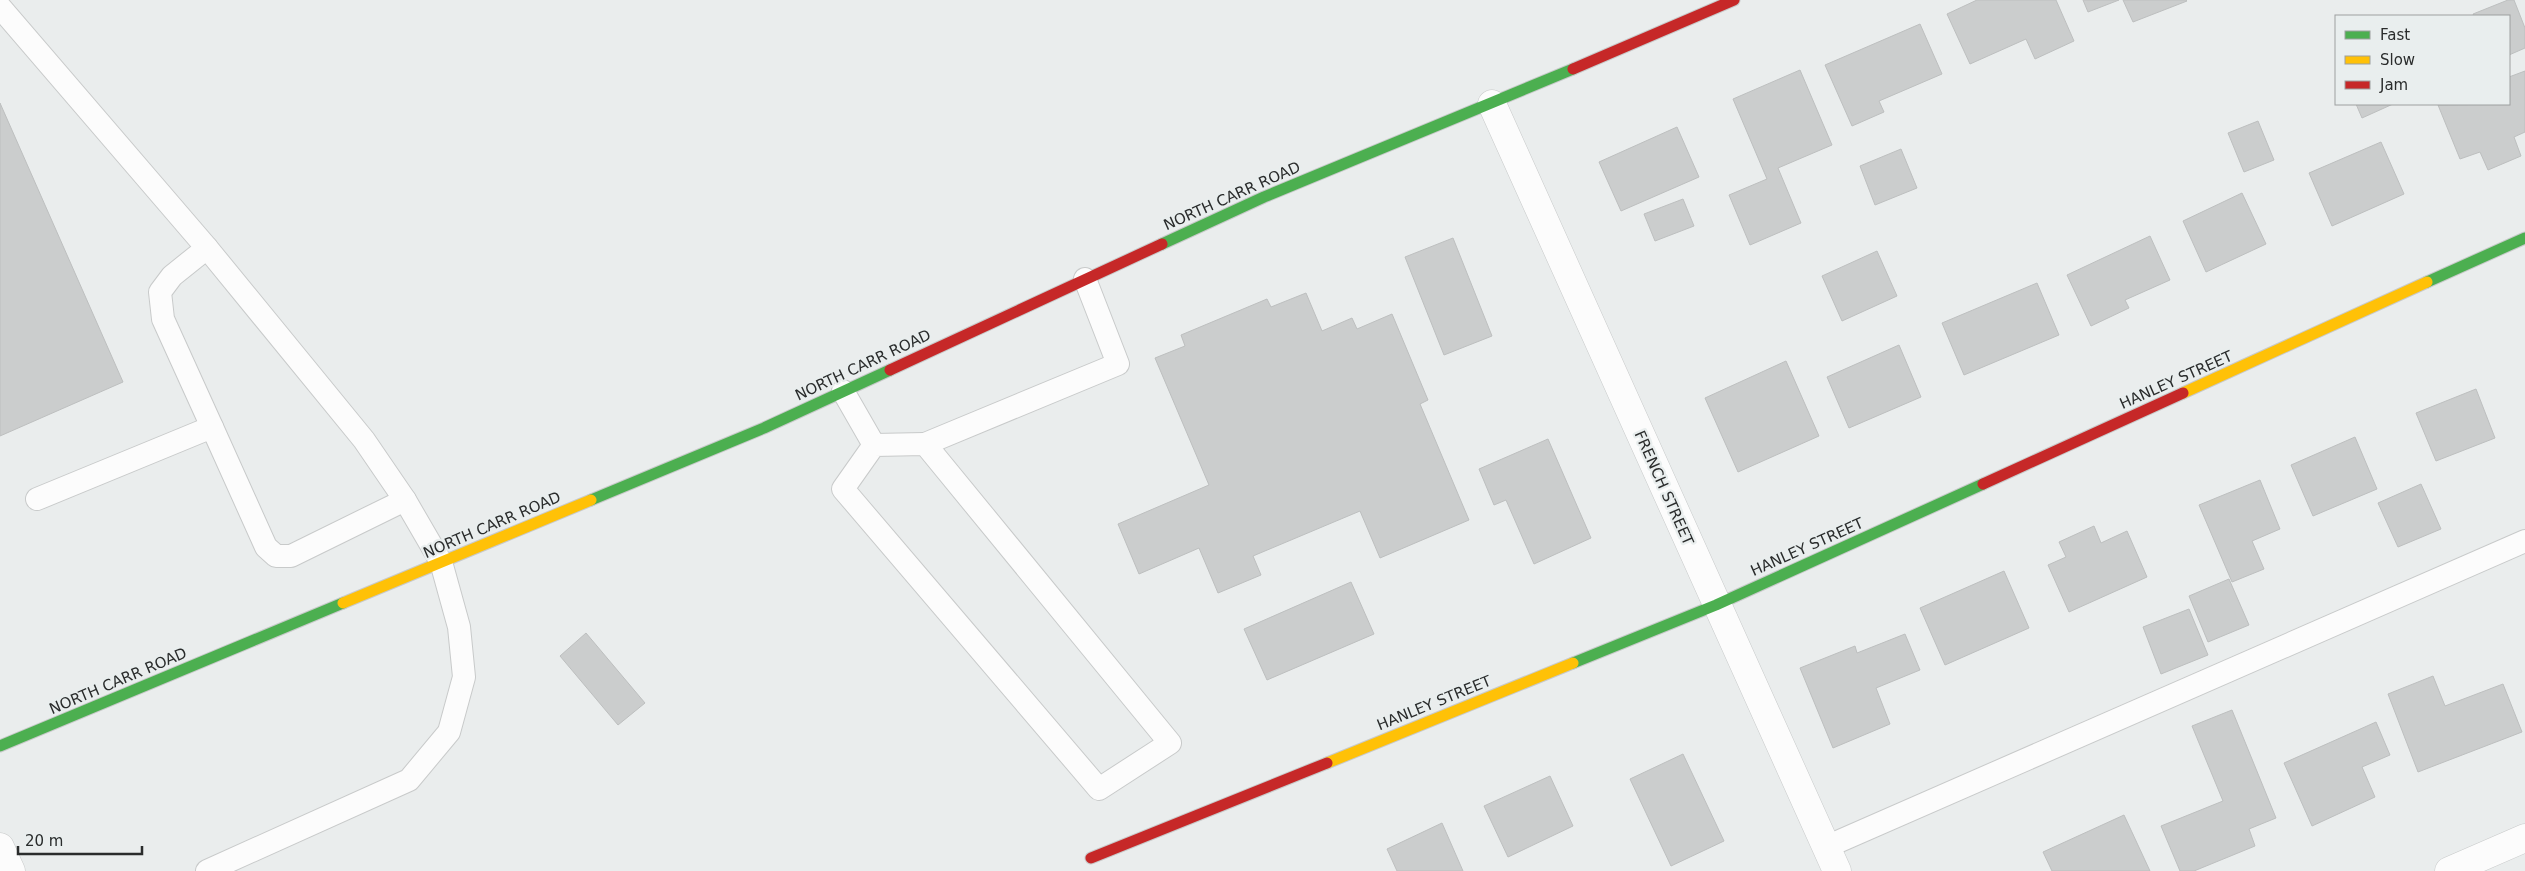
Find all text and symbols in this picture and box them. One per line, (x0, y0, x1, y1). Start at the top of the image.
legend (2335, 15, 2510, 105)
text: Fast (2380, 26, 2410, 44)
text: Slow (2380, 51, 2415, 69)
text: Jam (2379, 76, 2408, 94)
street label: NORTH CARR ROAD (1161, 158, 1303, 234)
street label: NORTH CARR ROAD (792, 326, 934, 404)
street label: HANLEY STREET (2117, 347, 2236, 413)
street label: FRENCH STREET (1631, 428, 1698, 549)
street label: NORTH CARR ROAD (421, 488, 563, 562)
street label: HANLEY STREET (1748, 514, 1867, 580)
street label: NORTH CARR ROAD (47, 644, 189, 718)
street label: HANLEY STREET (1374, 672, 1495, 734)
scale bar (18, 824, 141, 856)
text: 20 m (25, 832, 63, 850)

